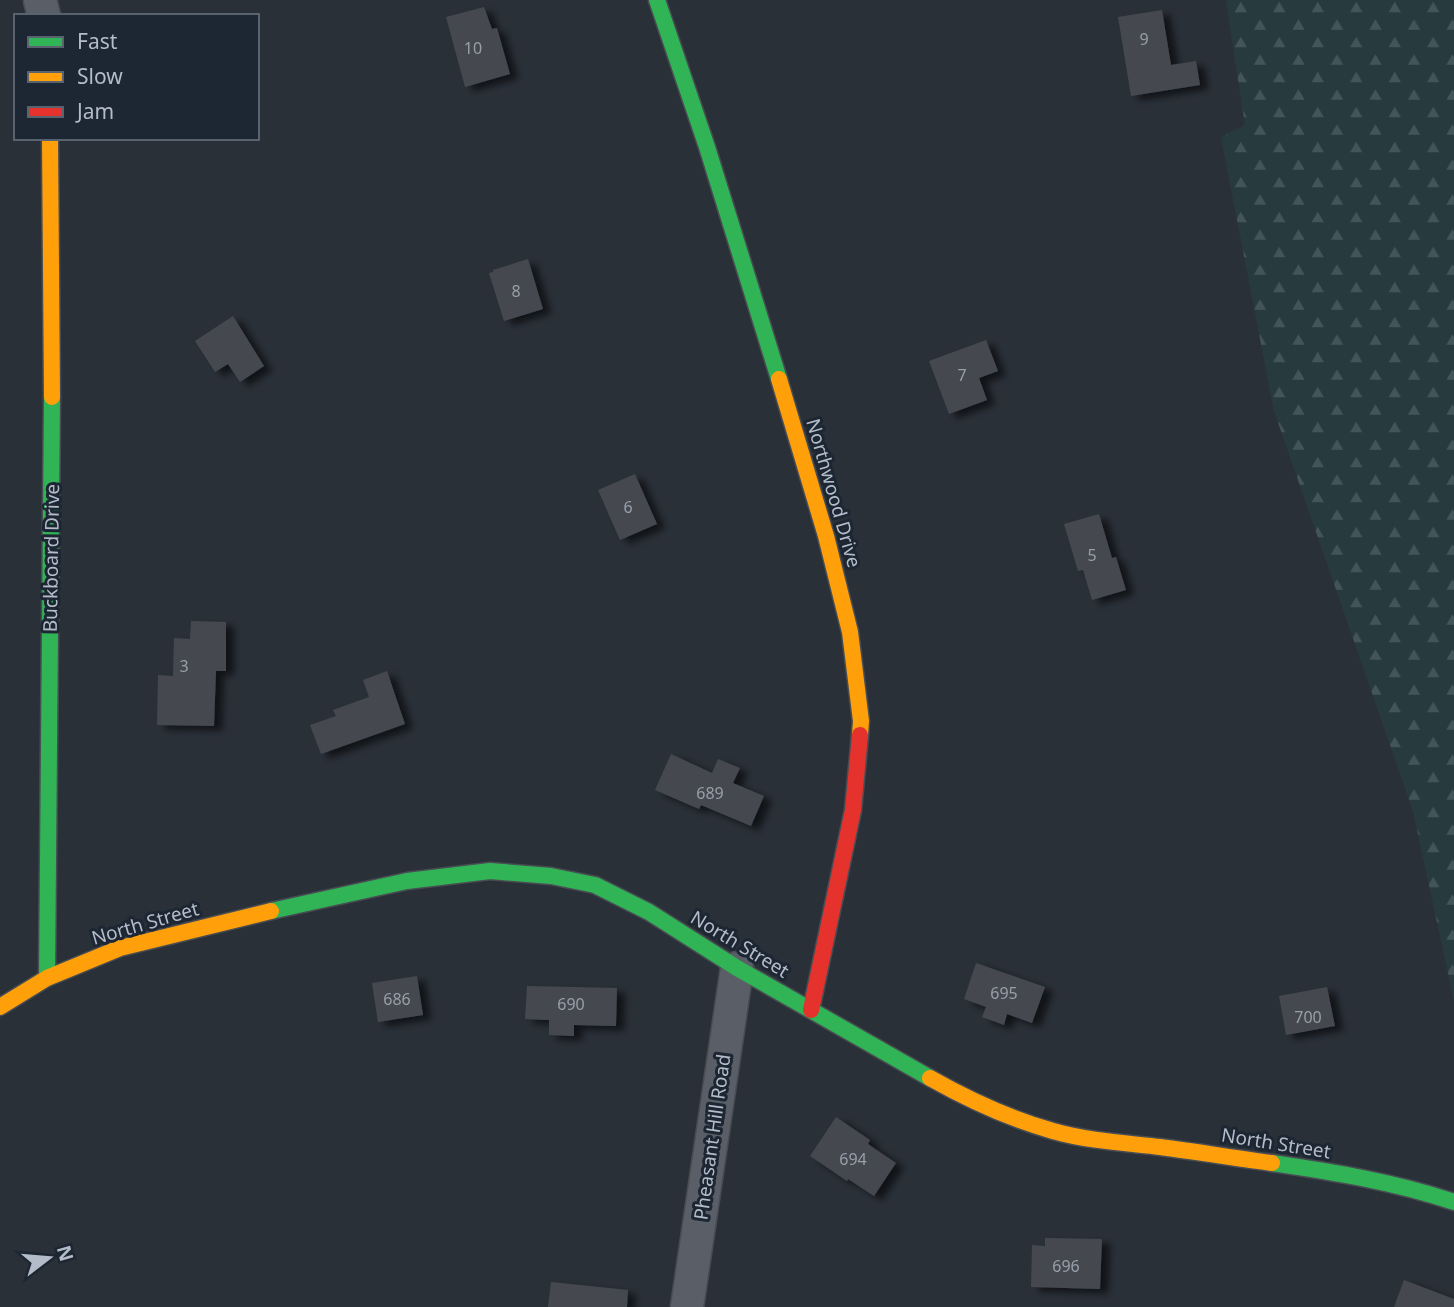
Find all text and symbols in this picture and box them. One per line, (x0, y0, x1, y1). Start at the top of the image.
legend (14, 14, 259, 140)
text: Fast (77, 27, 118, 55)
house number: 9 (1139, 28, 1149, 50)
house number: 10 (464, 37, 482, 59)
text: Slow (77, 62, 123, 90)
text: Jam (75, 97, 114, 125)
house number: 8 (511, 280, 521, 302)
house number: 7 (957, 364, 967, 386)
street label: Northwood Drive (800, 415, 868, 571)
street label: Buckboard Drive (37, 484, 65, 632)
house number: 6 (623, 496, 633, 518)
house number: 5 (1087, 544, 1097, 566)
house number: 3 (179, 655, 189, 677)
house number: 689 (696, 782, 724, 804)
street label: North Street (88, 895, 202, 951)
street label: North Street (686, 904, 794, 984)
house number: 695 (990, 982, 1018, 1004)
house number: 686 (383, 988, 411, 1010)
house number: 690 (557, 993, 585, 1015)
house number: 700 (1294, 1006, 1322, 1028)
street label: Pheasant Hill Road (687, 1052, 737, 1222)
street label: North Street (1219, 1122, 1333, 1164)
house number: 694 (839, 1148, 867, 1170)
north arrow (14, 1223, 84, 1293)
text: N (51, 1242, 80, 1264)
house number: 696 (1052, 1255, 1080, 1277)

